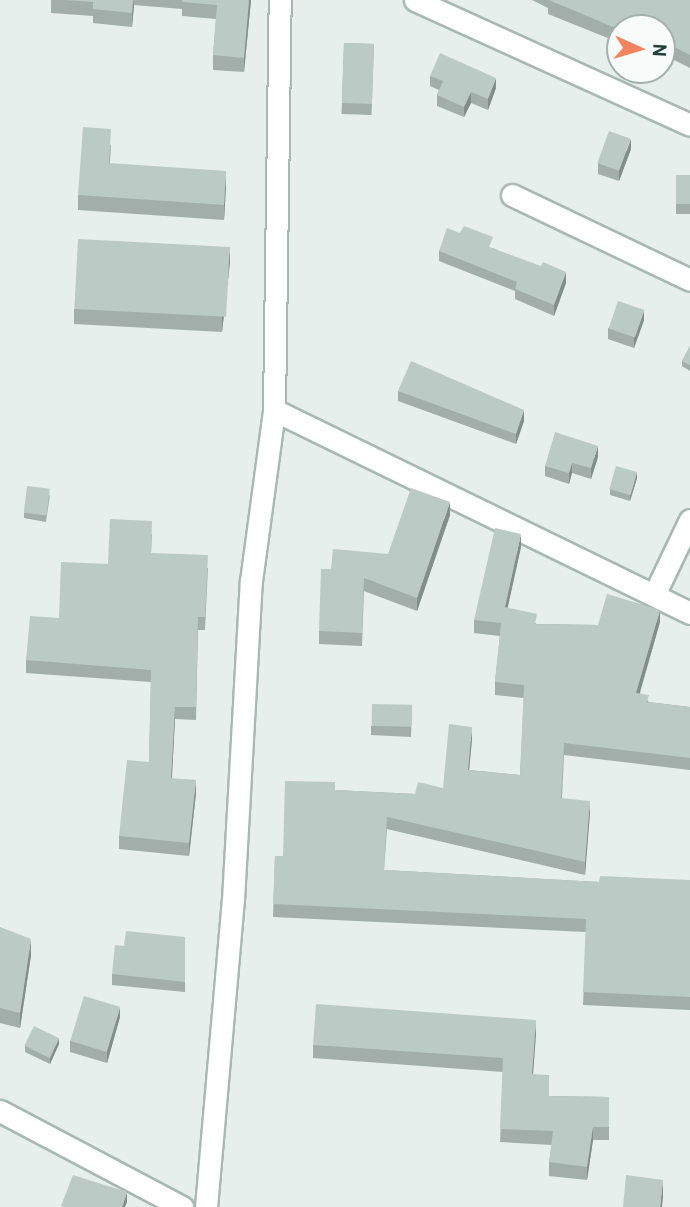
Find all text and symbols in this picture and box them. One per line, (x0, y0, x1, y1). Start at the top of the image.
north arrow (606, 14, 676, 84)
text: N (649, 43, 672, 57)

